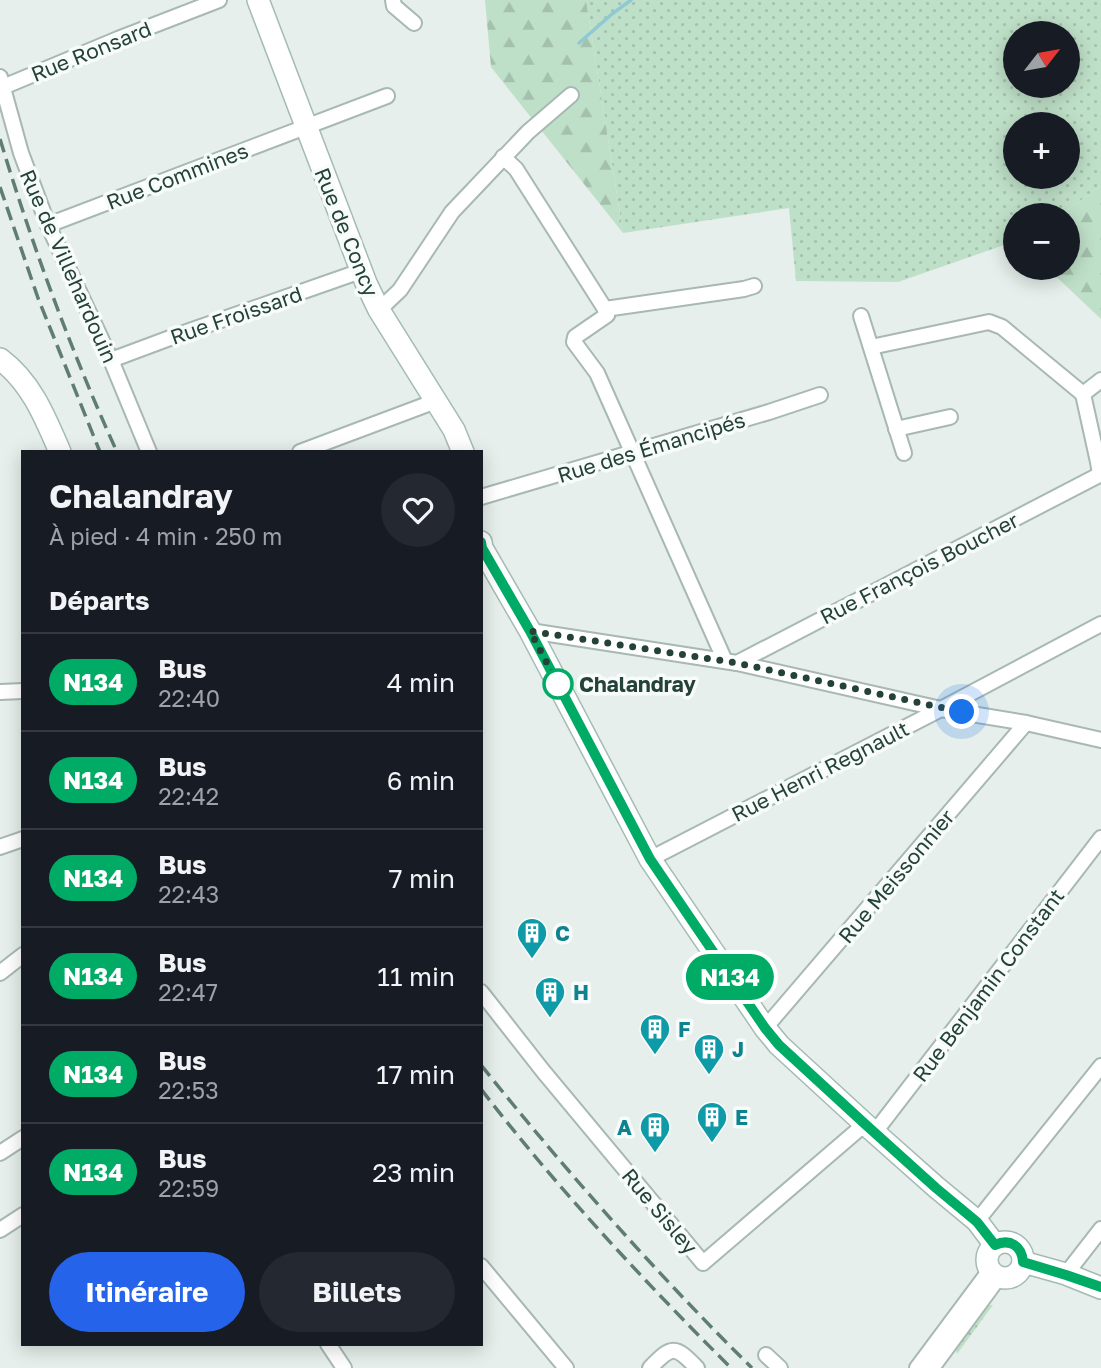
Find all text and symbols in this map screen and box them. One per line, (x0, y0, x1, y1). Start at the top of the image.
street label: Rue Ronsard (27, 15, 155, 87)
north arrow (1003, 21, 1080, 98)
map controls (1003, 21, 1080, 280)
button: + (1003, 112, 1080, 189)
street label: Rue Commines (102, 137, 252, 215)
street label: Rue de Concy (309, 164, 385, 301)
street label: Rue de Villehardouin (15, 165, 123, 367)
button: − (1003, 203, 1080, 280)
street label: Rue Froissard (167, 280, 305, 350)
street label: Rue des Émancipés (554, 406, 748, 488)
button: heart (381, 473, 455, 547)
text: Chalandray (49, 476, 233, 515)
street label: Rue François Boucher (815, 507, 1023, 629)
text: À pied · 4 min · 250 m (49, 522, 282, 550)
text: Départs (49, 585, 150, 616)
text: Bus (158, 653, 207, 684)
text: N134 (63, 667, 123, 696)
text: 4 min (387, 667, 455, 698)
marker: Chalandray (543, 669, 573, 699)
place label: Chalandray (579, 671, 696, 697)
text: 22:40 (158, 684, 220, 712)
your location (944, 694, 979, 729)
street label: Rue Henri Regnault (727, 715, 913, 827)
text: Bus (158, 751, 207, 782)
text: N134 (63, 765, 123, 794)
text: 6 min (387, 765, 455, 796)
text: 22:42 (158, 782, 219, 810)
street label: Rue Meissonnier (833, 804, 959, 948)
text: Bus (158, 849, 207, 880)
text: N134 (63, 863, 123, 892)
text: 7 min (389, 863, 455, 894)
text: 22:43 (158, 880, 219, 908)
street label: Rue Benjamin Constant (907, 883, 1069, 1087)
building icon: C (515, 916, 549, 960)
place label: C (555, 920, 570, 946)
text: Bus (158, 947, 207, 978)
line badge: N134 (681, 954, 779, 1000)
text: N134 (63, 961, 123, 990)
text: 11 min (377, 961, 455, 992)
text: N134 (700, 962, 760, 991)
building icon: H (533, 975, 567, 1019)
text: 22:47 (158, 978, 218, 1006)
place label: H (573, 979, 589, 1005)
building icon: F (638, 1012, 672, 1056)
place label: F (678, 1016, 691, 1042)
building icon: J (692, 1032, 726, 1076)
place label: J (732, 1036, 744, 1062)
text: Bus (158, 1045, 207, 1076)
text: N134 (63, 1059, 123, 1088)
text: 17 min (376, 1059, 455, 1090)
text: 22:53 (158, 1076, 219, 1104)
building icon: E (695, 1100, 729, 1144)
place label: E (735, 1104, 748, 1130)
building icon: A (638, 1110, 672, 1154)
place label: A (617, 1114, 632, 1140)
text: Bus (158, 1143, 207, 1174)
text: N134 (63, 1157, 123, 1186)
text: 23 min (372, 1157, 455, 1188)
street label: Rue Sisley (617, 1163, 704, 1259)
text: 22:59 (158, 1174, 219, 1202)
button: Itinéraire (49, 1252, 245, 1332)
button: Billets (259, 1252, 455, 1332)

